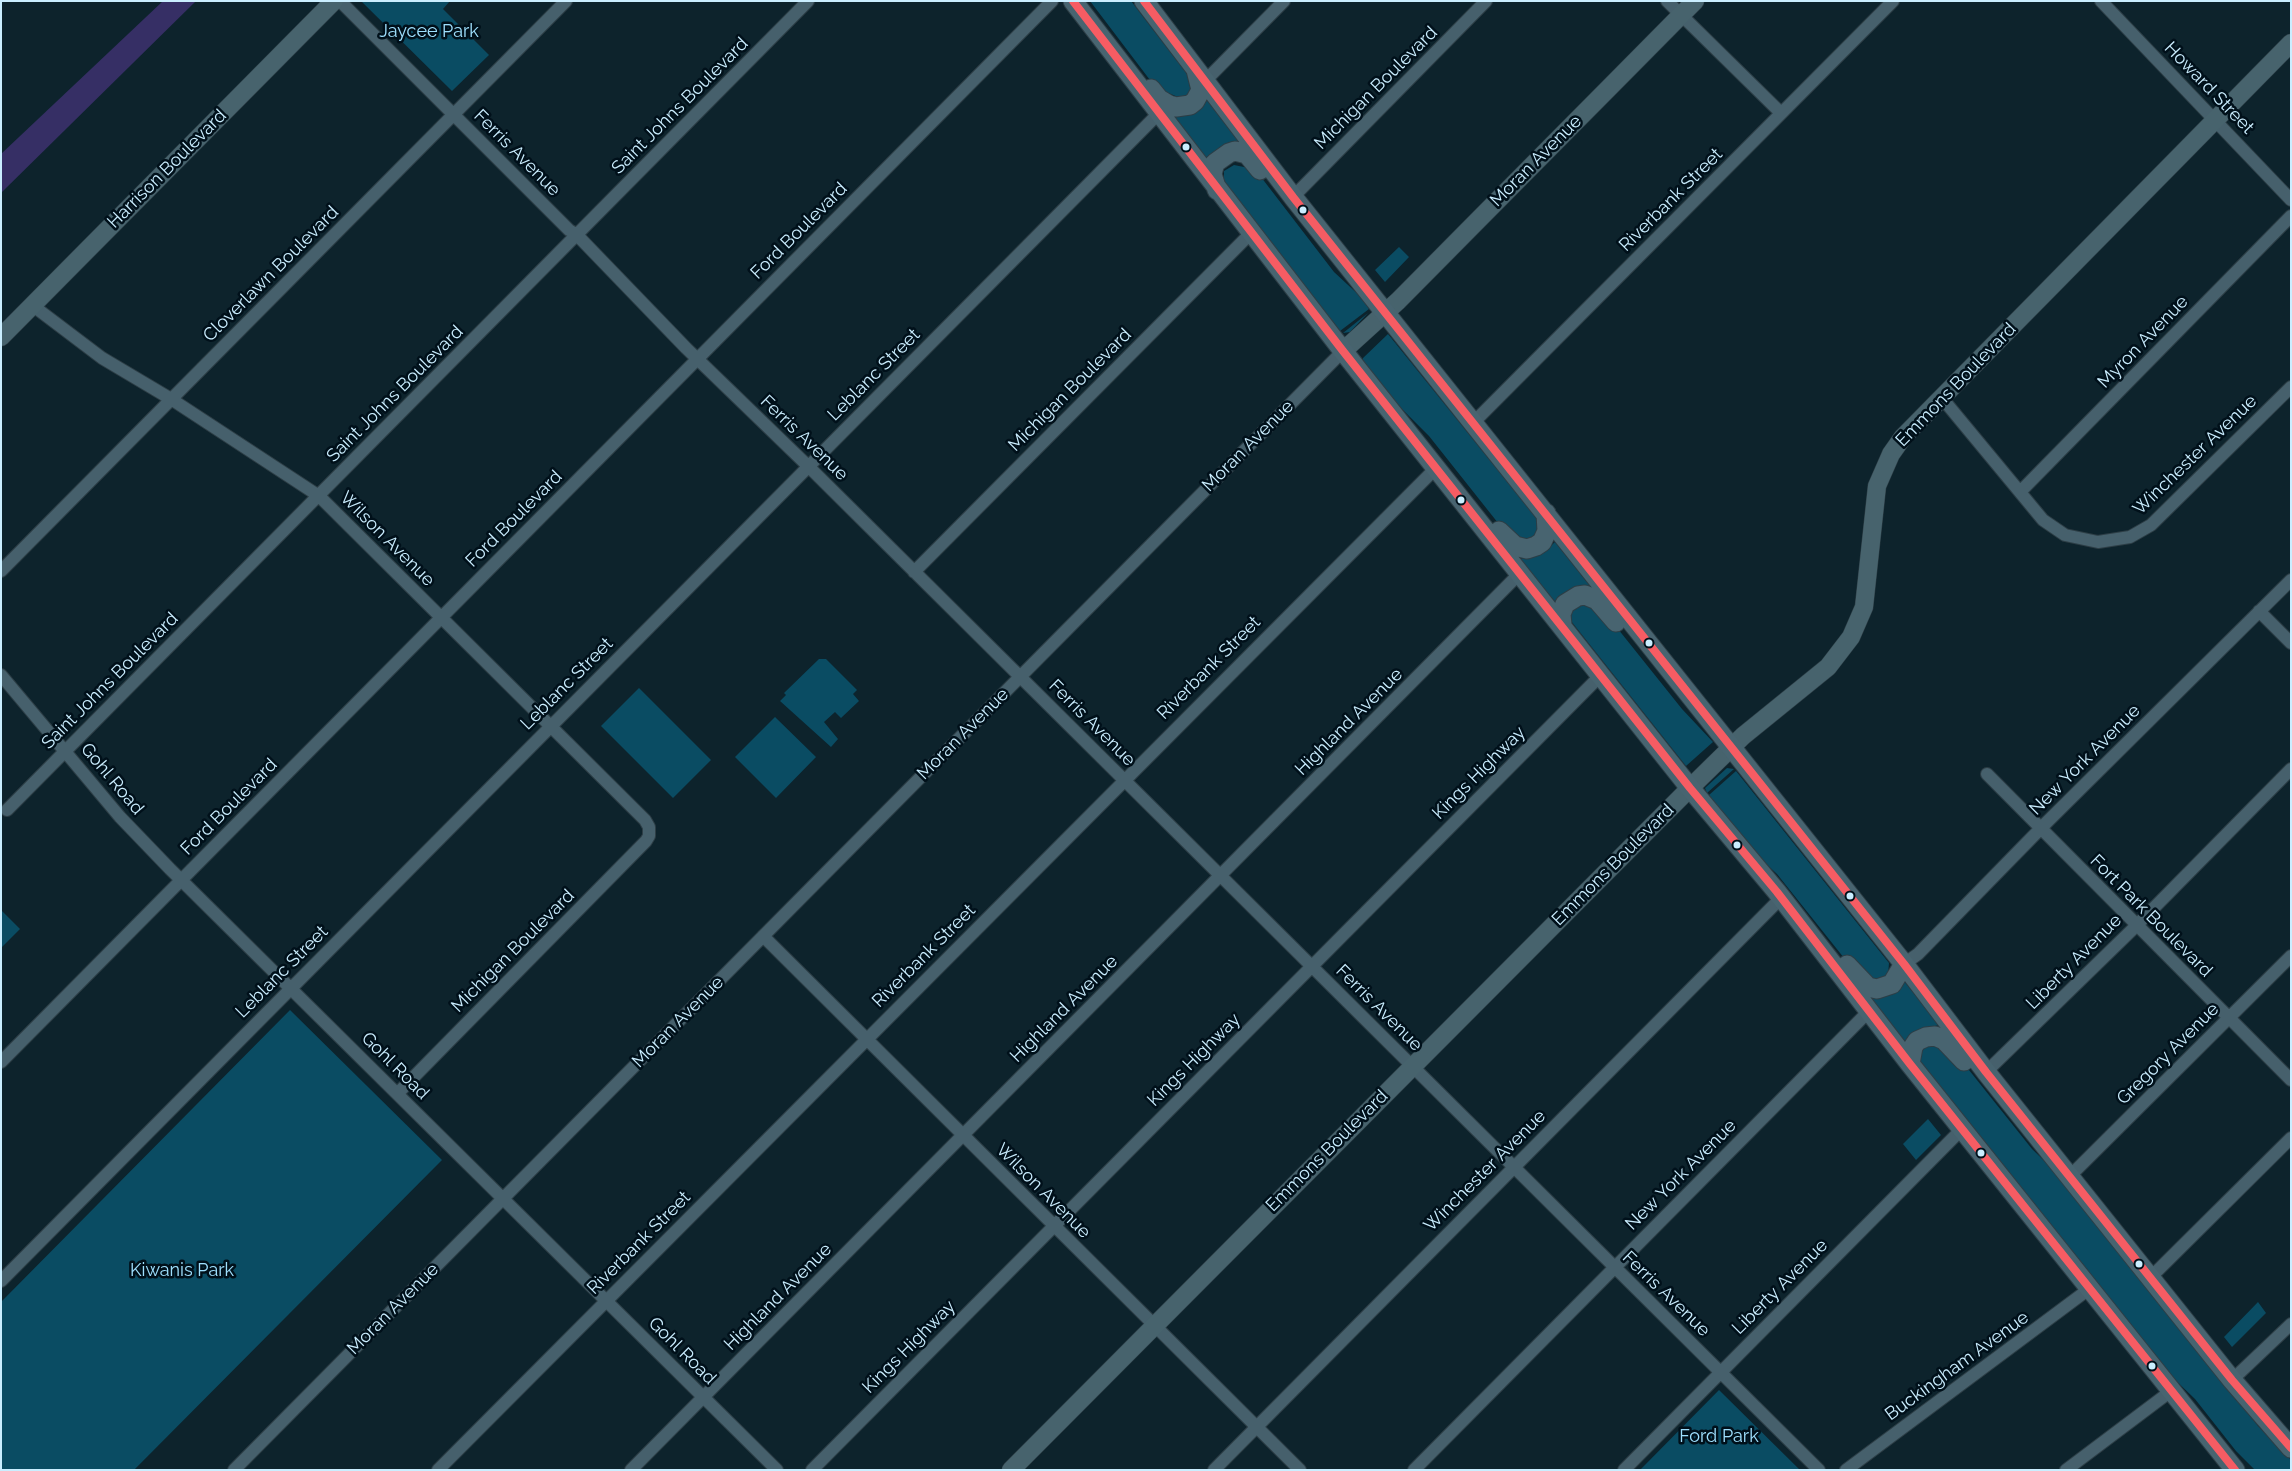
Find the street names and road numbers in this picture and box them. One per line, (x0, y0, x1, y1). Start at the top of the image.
street label: Michigan Boulevard (1310, 22, 1442, 154)
street label: Saint Johns Boulevard (607, 33, 753, 179)
street label: Howard Street (2160, 38, 2258, 138)
street label: Harrison Boulevard (103, 105, 231, 233)
street label: Ferris Avenue (469, 105, 565, 201)
street label: Moran Avenue (1486, 111, 1586, 211)
street label: Riverbank Street (1615, 144, 1727, 256)
street label: Ford Boulevard (746, 178, 852, 284)
street label: Cloverlawn Boulevard (199, 202, 343, 346)
street label: Myron Avenue (2093, 291, 2193, 393)
street label: Emmons Boulevard (1891, 319, 2021, 451)
street label: Saint Johns Boulevard (322, 321, 468, 467)
street label: Leblanc Street (823, 324, 925, 426)
street label: Michigan Boulevard (1004, 324, 1136, 456)
street label: Winchester Avenue (2129, 390, 2261, 520)
street label: Ferris Avenue (756, 391, 852, 485)
street label: Moran Avenue (1198, 396, 1298, 496)
street label: Ford Boulevard (461, 466, 567, 572)
street label: Wilson Avenue (335, 487, 439, 591)
street label: Saint Johns Boulevard (37, 608, 183, 754)
street label: Riverbank Street (1153, 612, 1265, 724)
street label: Leblanc Street (516, 633, 618, 735)
street label: Highland Avenue (1291, 664, 1407, 780)
street label: Ferris Avenue (1044, 675, 1140, 771)
street label: Moran Avenue (913, 684, 1013, 784)
street label: New York Avenue (2025, 700, 2145, 820)
street label: Kings Highway (1428, 722, 1530, 824)
street label: Gohl Road (76, 739, 148, 819)
street label: Ford Boulevard (176, 754, 282, 860)
street label: Emmons Boulevard (1548, 800, 1678, 930)
street label: Fort Park Boulevard (2085, 850, 2217, 982)
street label: Michigan Boulevard (447, 885, 579, 1017)
street label: Riverbank Street (868, 900, 980, 1012)
street label: Liberty Avenue (2022, 910, 2126, 1014)
street label: Leblanc Street (231, 921, 333, 1023)
street label: Highland Avenue (1006, 951, 1122, 1067)
street label: Ferris Avenue (1331, 960, 1427, 1056)
street label: Moran Avenue (628, 972, 728, 1072)
street label: Gregory Avenue (2113, 999, 2223, 1109)
street label: Kings Highway (1143, 1009, 1245, 1111)
street label: Gohl Road (357, 1028, 433, 1104)
street label: Emmons Boulevard (1262, 1086, 1392, 1216)
street label: Winchester Avenue (1420, 1106, 1550, 1236)
street label: New York Avenue (1621, 1115, 1741, 1235)
street label: Wilson Avenue (991, 1139, 1095, 1243)
street label: Riverbank Street (583, 1187, 695, 1299)
street label: Liberty Avenue (1728, 1235, 1832, 1339)
street label: Highland Avenue (720, 1239, 836, 1355)
street label: Ferris Avenue (1618, 1247, 1714, 1341)
street label: Moran Avenue (343, 1259, 443, 1359)
street label: Kings Highway (858, 1296, 960, 1398)
street label: Buckingham Avenue (1881, 1307, 2033, 1425)
street label: Gohl Road (644, 1313, 720, 1389)

